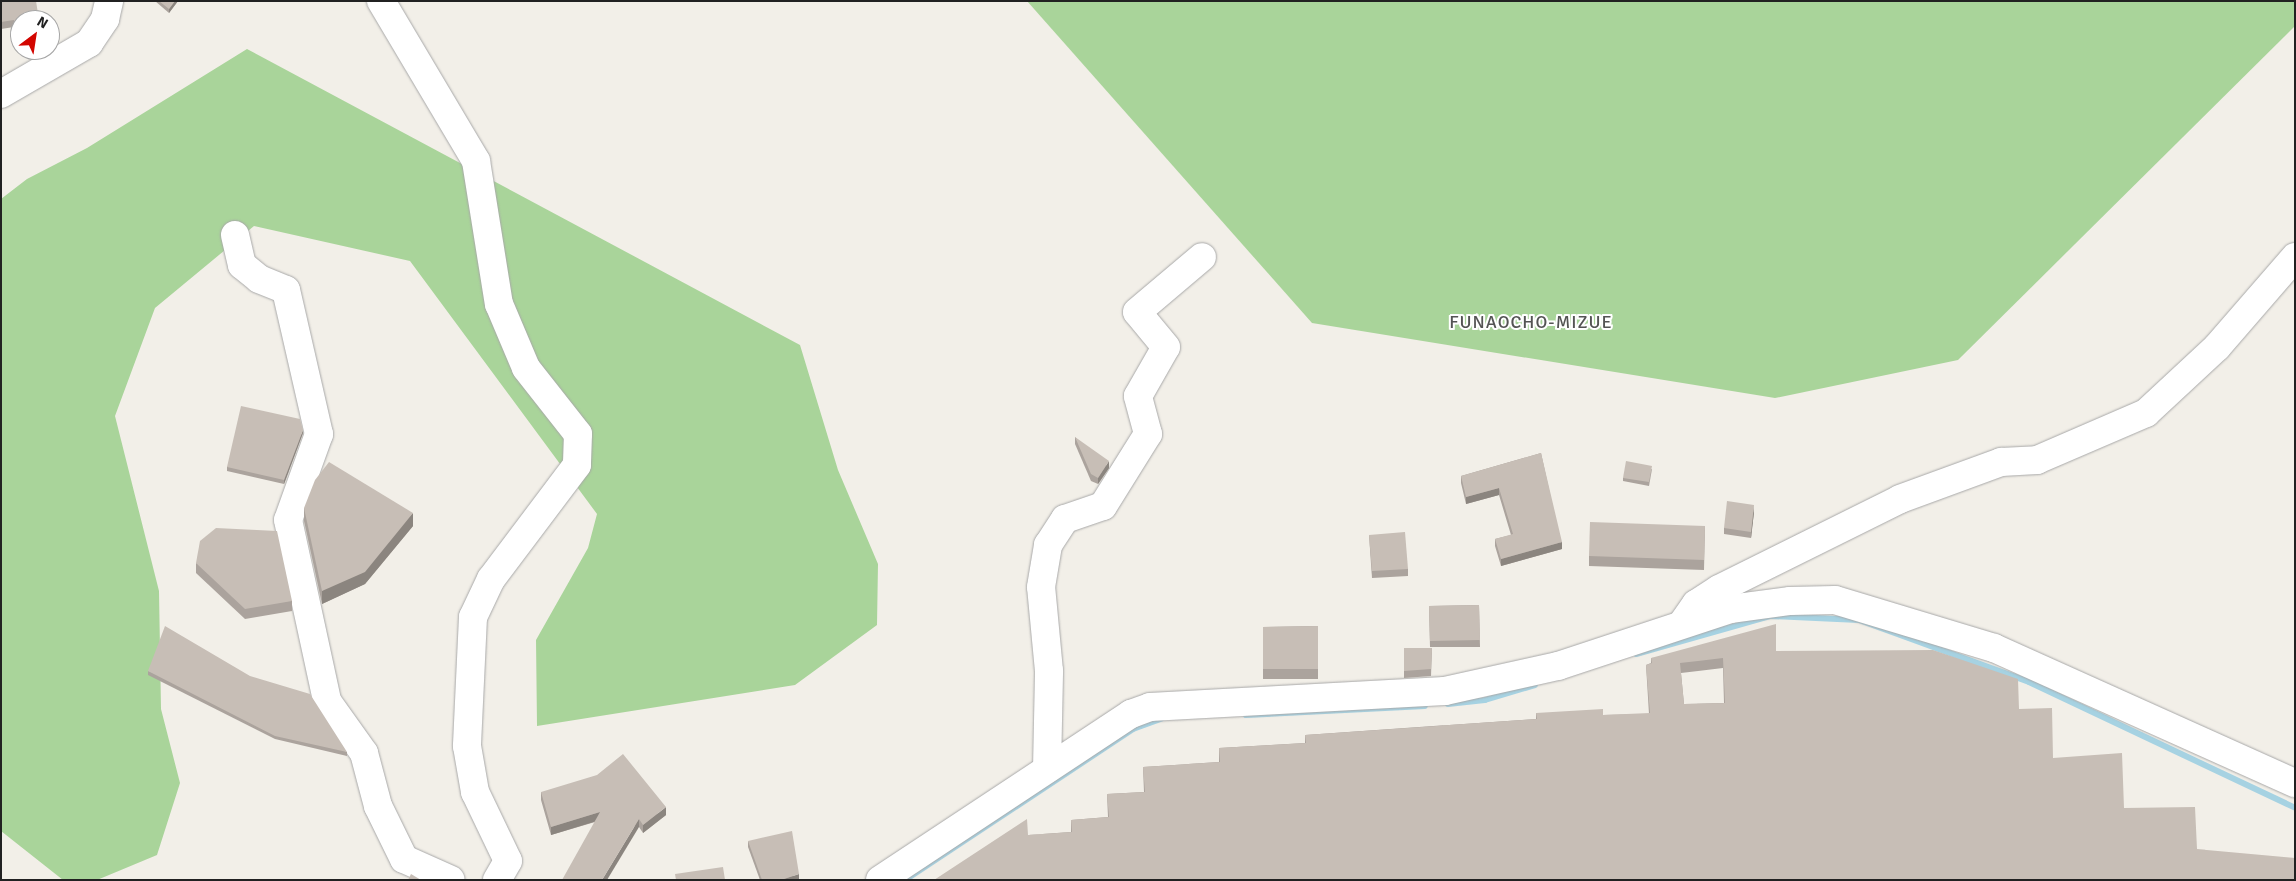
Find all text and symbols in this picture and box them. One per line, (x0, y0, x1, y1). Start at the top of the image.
north arrow (10, 10, 60, 60)
text: N (34, 13, 51, 32)
district label: FUNAOCHO-MIZUE (1447, 311, 1615, 333)

